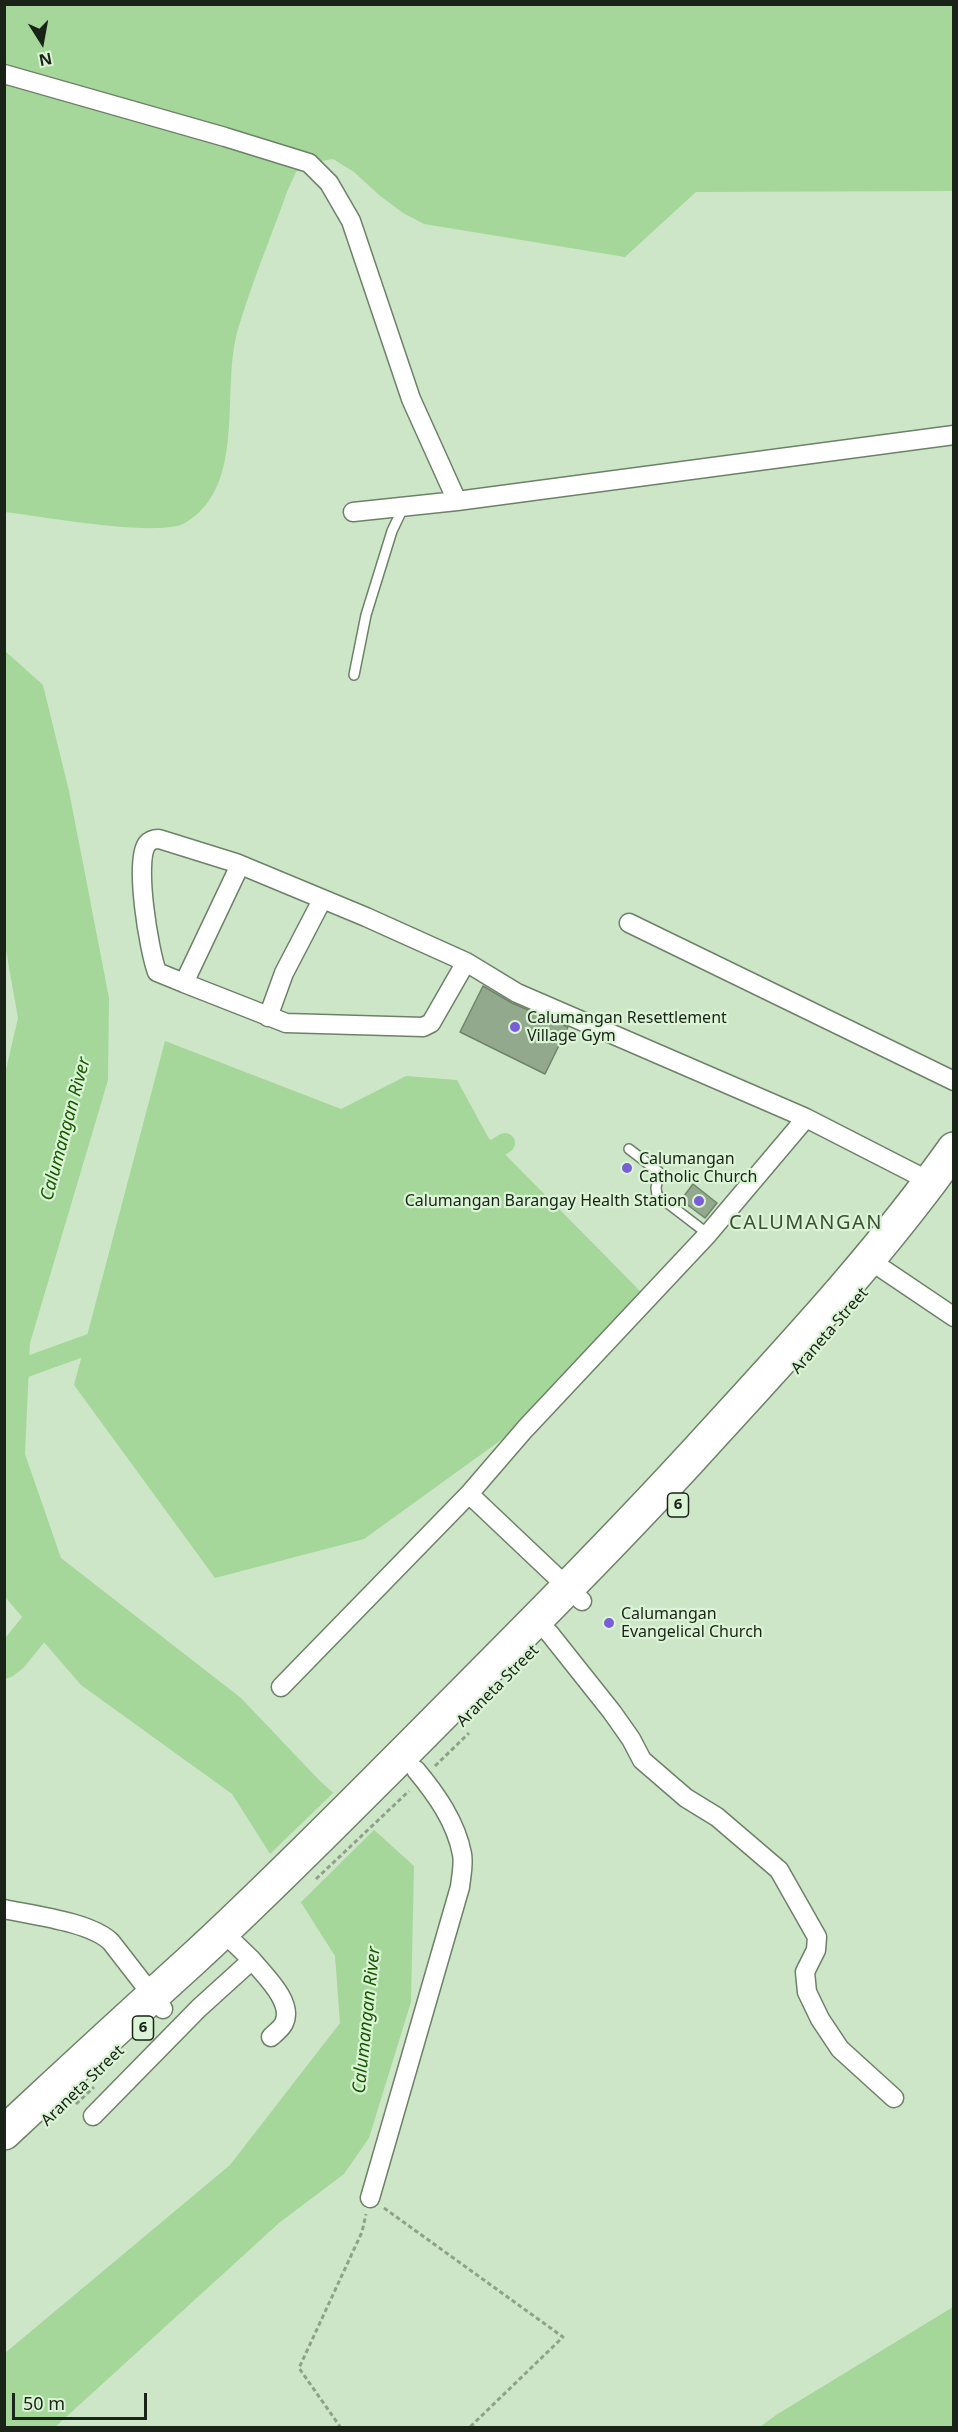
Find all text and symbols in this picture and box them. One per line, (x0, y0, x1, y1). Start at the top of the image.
north arrow (12, 12, 72, 72)
text: N (37, 48, 54, 72)
place label: Calumangan Resettlement Village Gym (527, 1008, 727, 1046)
marker: Calumangan Resettlement Village Gym (508, 1020, 522, 1034)
water label: Calumangan River (36, 1055, 96, 1203)
place label: Calumangan Catholic Church (639, 1149, 757, 1187)
marker: Calumangan Catholic Church (620, 1161, 634, 1175)
place label: Calumangan Barangay Health Station (405, 1191, 687, 1211)
marker: Calumangan Barangay Health Station (692, 1194, 706, 1208)
district label: CALUMANGAN (729, 1211, 883, 1235)
street label: Araneta Street (787, 1284, 873, 1378)
road number: 6 (668, 1493, 688, 1517)
place label: Calumangan Evangelical Church (621, 1604, 763, 1642)
marker: Calumangan Evangelical Church (602, 1616, 616, 1630)
street label: Araneta Street (453, 1641, 543, 1731)
water label: Calumangan River (349, 1946, 385, 2094)
road number: 6 (132, 2016, 154, 2040)
street label: Araneta Street (37, 2042, 129, 2130)
scale bar (15, 2381, 150, 2419)
text: 50 m (23, 2391, 65, 2415)

